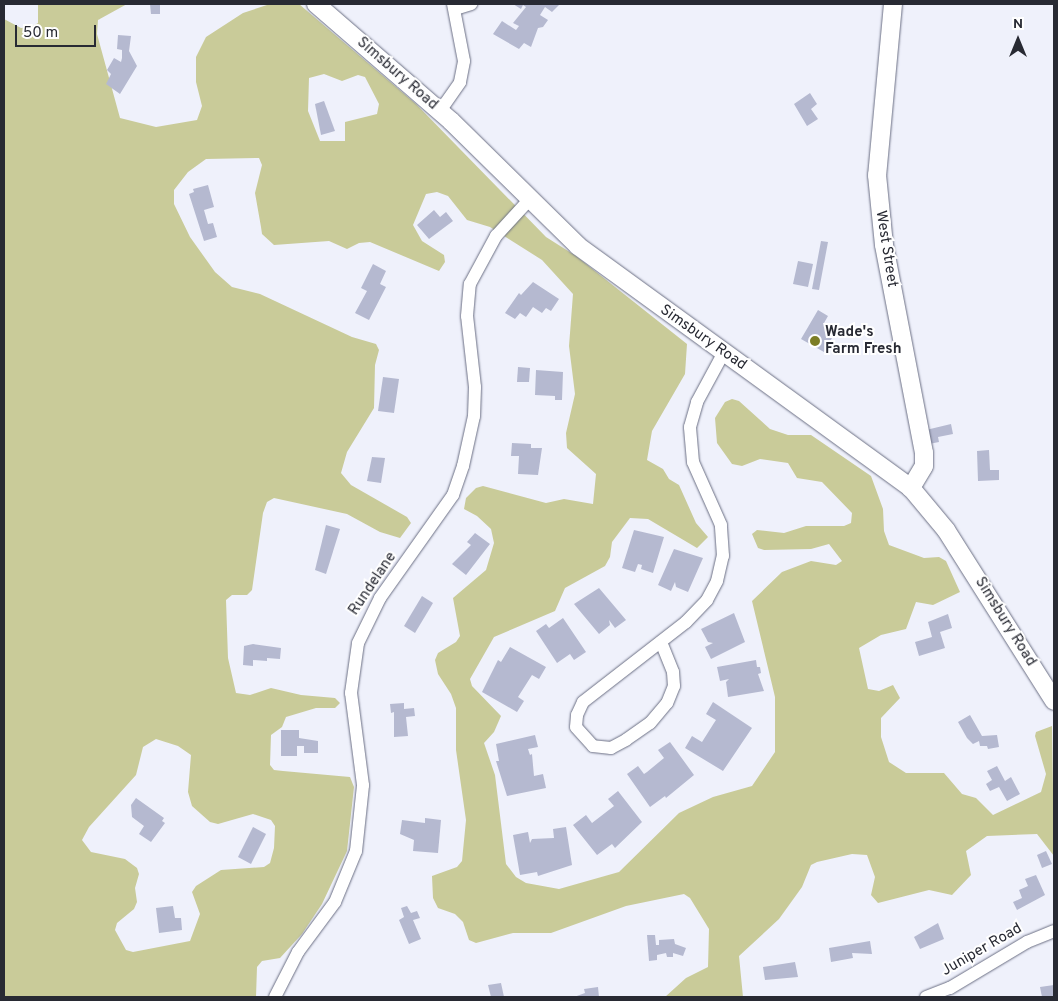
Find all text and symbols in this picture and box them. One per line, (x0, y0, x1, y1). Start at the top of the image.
scale bar (18, 15, 99, 47)
north arrow (993, 15, 1043, 65)
text: N (1013, 16, 1023, 33)
text: 50 m (23, 24, 58, 43)
street label: Simsbury Road (353, 34, 441, 114)
street label: West Street (871, 209, 901, 289)
street label: Simsbury Road (656, 301, 750, 375)
place label: Wade's Farm Fresh (825, 323, 902, 358)
marker: Wade's Farm Fresh (809, 335, 821, 347)
street label: Rundelane (345, 549, 401, 619)
street label: Simsbury Road (970, 574, 1040, 670)
street label: Juniper Road (939, 920, 1025, 980)

